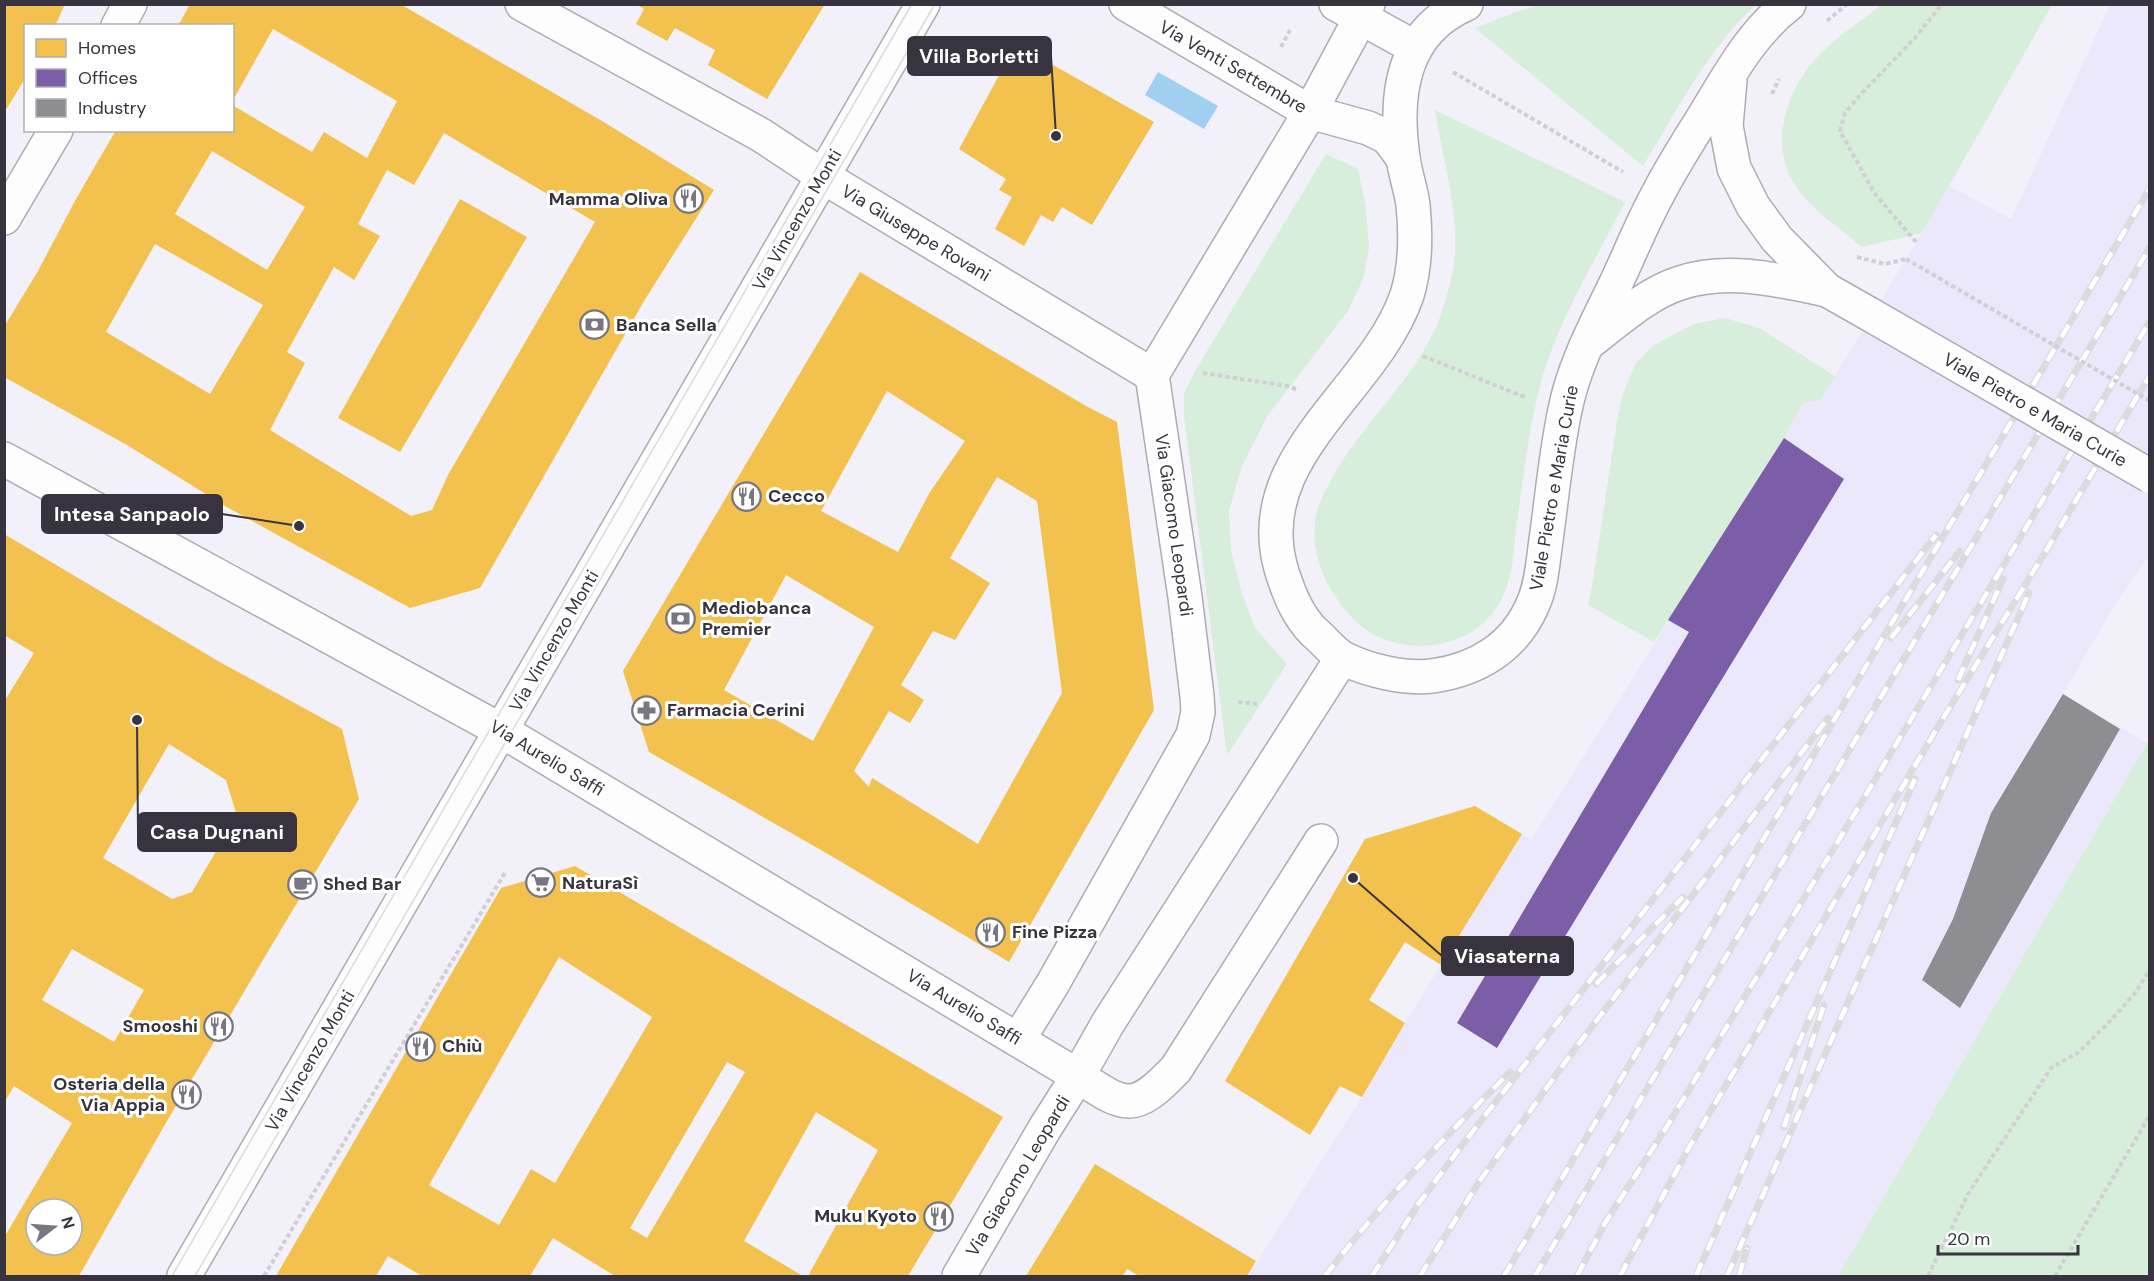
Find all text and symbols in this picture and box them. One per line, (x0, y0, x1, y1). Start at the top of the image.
street label: Via Venti Settembre (1155, 15, 1311, 119)
legend (24, 24, 234, 132)
text: Homes (78, 36, 136, 60)
callout: Villa Borletti (908, 37, 1051, 75)
text: Villa Borletti (919, 43, 1039, 69)
text: Offices (78, 66, 138, 90)
text: Industry (78, 96, 147, 120)
street label: Via Vincenzo Monti (747, 145, 847, 295)
street label: Via Giuseppe Rovani (837, 179, 995, 287)
restaurant icon: Mamma Oliva (673, 183, 705, 215)
place label: Mamma Oliva (549, 187, 668, 211)
bank icon: Banca Sella (579, 309, 611, 341)
place label: Banca Sella (616, 313, 717, 337)
street label: Viale Pietro e Maria Curie (1939, 347, 2131, 473)
street label: Viale Pietro e Maria Curie (1524, 383, 1584, 593)
street label: Via Giacomo Leopardi (1149, 432, 1199, 618)
restaurant icon: Cecco (731, 480, 763, 512)
place label: Cecco (768, 484, 825, 508)
callout: Intesa Sanpaolo (42, 495, 222, 533)
text: Intesa Sanpaolo (54, 501, 210, 527)
street label: Via Vincenzo Monti (504, 566, 604, 716)
place label: Mediobanca Premier (702, 596, 811, 641)
bank icon: Mediobanca Premier (665, 602, 697, 634)
pharmacy icon: Farmacia Cerini (630, 694, 662, 726)
place label: Farmacia Cerini (667, 698, 805, 722)
street label: Via Aurelio Saffi (485, 714, 609, 802)
callout: Casa Dugnani (138, 813, 296, 851)
text: Casa Dugnani (150, 819, 284, 845)
supermarket icon: NaturaSì (525, 867, 557, 899)
cafe icon: Shed Bar (286, 868, 318, 900)
place label: NaturaSì (562, 871, 638, 895)
place label: Shed Bar (323, 872, 401, 896)
restaurant icon: Fine Pizza (975, 916, 1007, 948)
place label: Fine Pizza (1012, 920, 1097, 944)
callout: Viasaterna (1442, 937, 1573, 975)
text: Viasaterna (1454, 943, 1560, 969)
street label: Via Aurelio Saffi (902, 963, 1026, 1051)
street label: Via Vincenzo Monti (260, 986, 360, 1136)
restaurant icon: Smooshi (203, 1010, 235, 1042)
place label: Smooshi (123, 1014, 198, 1038)
restaurant icon: Chiù (405, 1030, 437, 1062)
place label: Chiù (442, 1034, 482, 1058)
place label: Osteria della Via Appia (53, 1072, 165, 1117)
restaurant icon: Osteria della Via Appia (170, 1078, 202, 1110)
street label: Via Giacomo Leopardi (960, 1091, 1076, 1261)
north arrow (24, 1197, 84, 1257)
restaurant icon: Muku Kyoto (922, 1200, 954, 1232)
place label: Muku Kyoto (814, 1204, 917, 1228)
text: N (56, 1214, 80, 1231)
scale bar (1938, 1218, 2078, 1256)
text: 20 m (1947, 1227, 1990, 1251)

